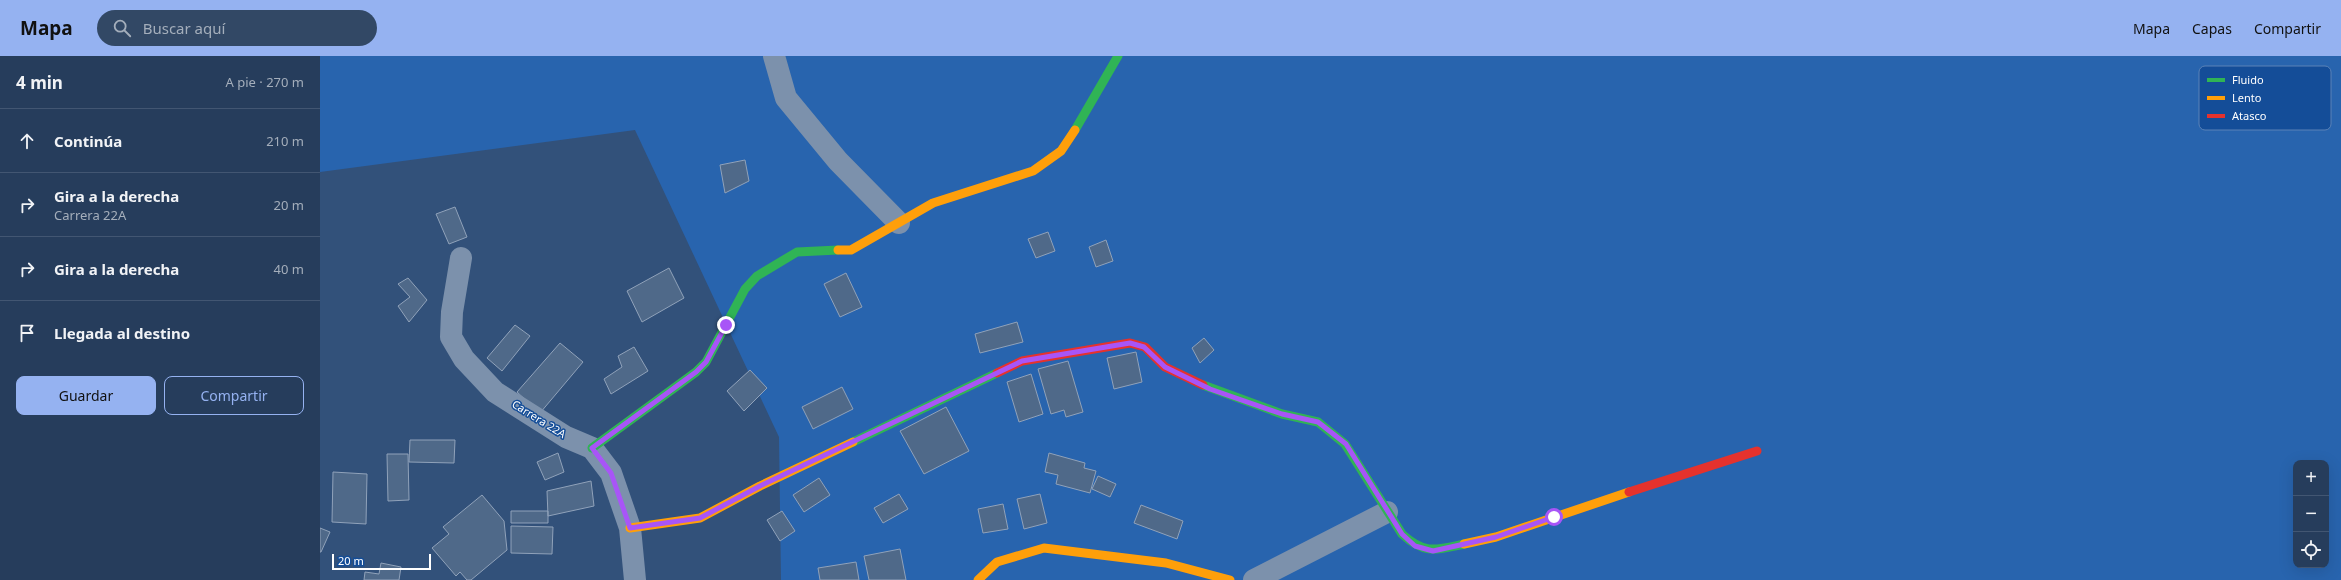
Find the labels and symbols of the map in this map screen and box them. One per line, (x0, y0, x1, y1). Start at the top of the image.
legend (2199, 66, 2331, 130)
text: Fluido (2232, 72, 2264, 87)
text: Lento (2232, 90, 2262, 105)
text: Atasco (2232, 108, 2267, 123)
route end (717, 316, 735, 334)
street label: Carrera 22A (509, 396, 570, 442)
route start (1545, 508, 1563, 526)
scale bar (332, 552, 431, 571)

